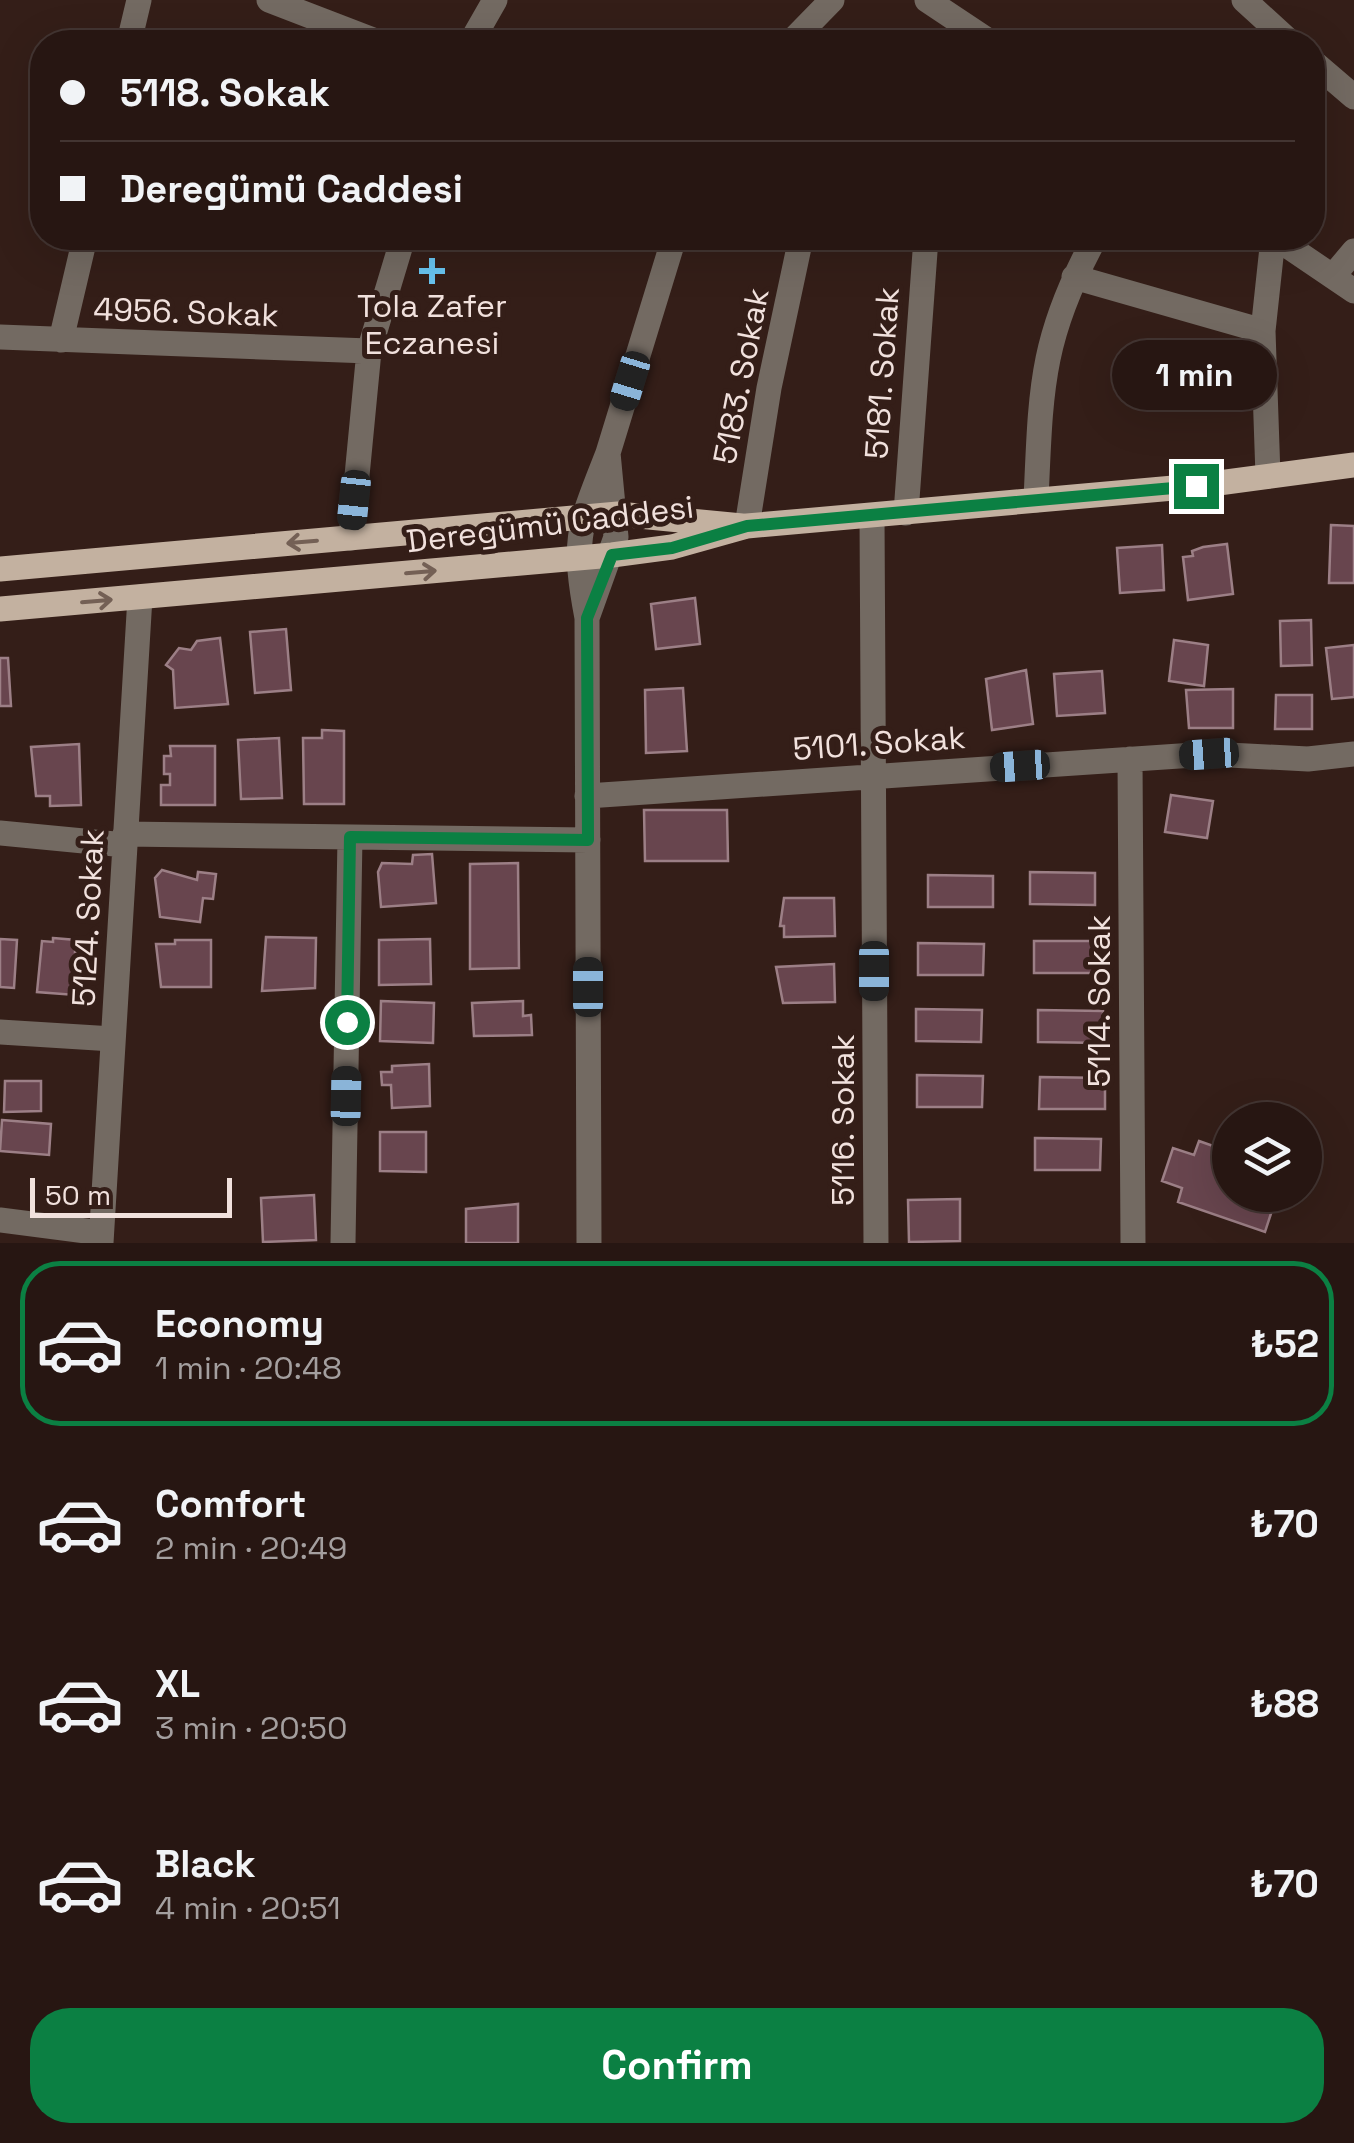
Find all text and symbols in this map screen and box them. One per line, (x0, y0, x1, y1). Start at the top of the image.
text: 5118. Sokak (120, 69, 330, 117)
text: Deregümü Caddesi (120, 165, 463, 213)
marker: Tola Zafer Eczanesi (421, 260, 443, 282)
street label: 5183. Sokak (704, 285, 778, 467)
place label: Tola Zafer Eczanesi (357, 286, 507, 363)
street label: 5181. Sokak (856, 286, 908, 460)
street label: 4956. Sokak (93, 289, 279, 335)
callout: 1 min (1114, 341, 1278, 411)
car (607, 348, 653, 414)
text: 1 min (1155, 355, 1234, 395)
route end (1174, 464, 1219, 509)
car (336, 469, 372, 531)
street label: Deregümü Caddesi (404, 487, 696, 561)
one-way arrow (286, 532, 318, 551)
one-way arrow (404, 563, 436, 582)
one-way arrow (81, 591, 113, 610)
street label: 5101. Sokak (791, 717, 967, 769)
car (1178, 737, 1240, 771)
car (989, 749, 1051, 783)
street label: 5124. Sokak (63, 828, 113, 1008)
street label: 5114. Sokak (1079, 915, 1119, 1087)
car (859, 941, 889, 1001)
car (573, 957, 603, 1017)
route start (325, 1000, 370, 1045)
street label: 5116. Sokak (823, 1034, 863, 1206)
car (330, 1066, 362, 1126)
map controls (1212, 1102, 1322, 1212)
button: layers (1212, 1102, 1322, 1212)
scale bar (30, 1173, 232, 1218)
text: 50 m (45, 1177, 111, 1213)
icon: car (35, 1299, 125, 1389)
text: Economy (155, 1300, 324, 1348)
text: ₺52 (1250, 1320, 1319, 1368)
text: 1 min · 20:48 (155, 1348, 342, 1388)
icon: car (35, 1479, 125, 1569)
text: Comfort (155, 1480, 306, 1528)
text: ₺70 (1250, 1500, 1319, 1548)
text: 2 min · 20:49 (155, 1528, 347, 1568)
icon: car (35, 1659, 125, 1749)
text: XL (155, 1660, 200, 1708)
text: ₺88 (1250, 1680, 1319, 1728)
text: 3 min · 20:50 (155, 1708, 348, 1748)
icon: car (35, 1839, 125, 1929)
text: Black (155, 1840, 256, 1888)
text: ₺70 (1250, 1860, 1319, 1908)
text: 4 min · 20:51 (155, 1888, 341, 1928)
button: Confirm (30, 2008, 1324, 2123)

